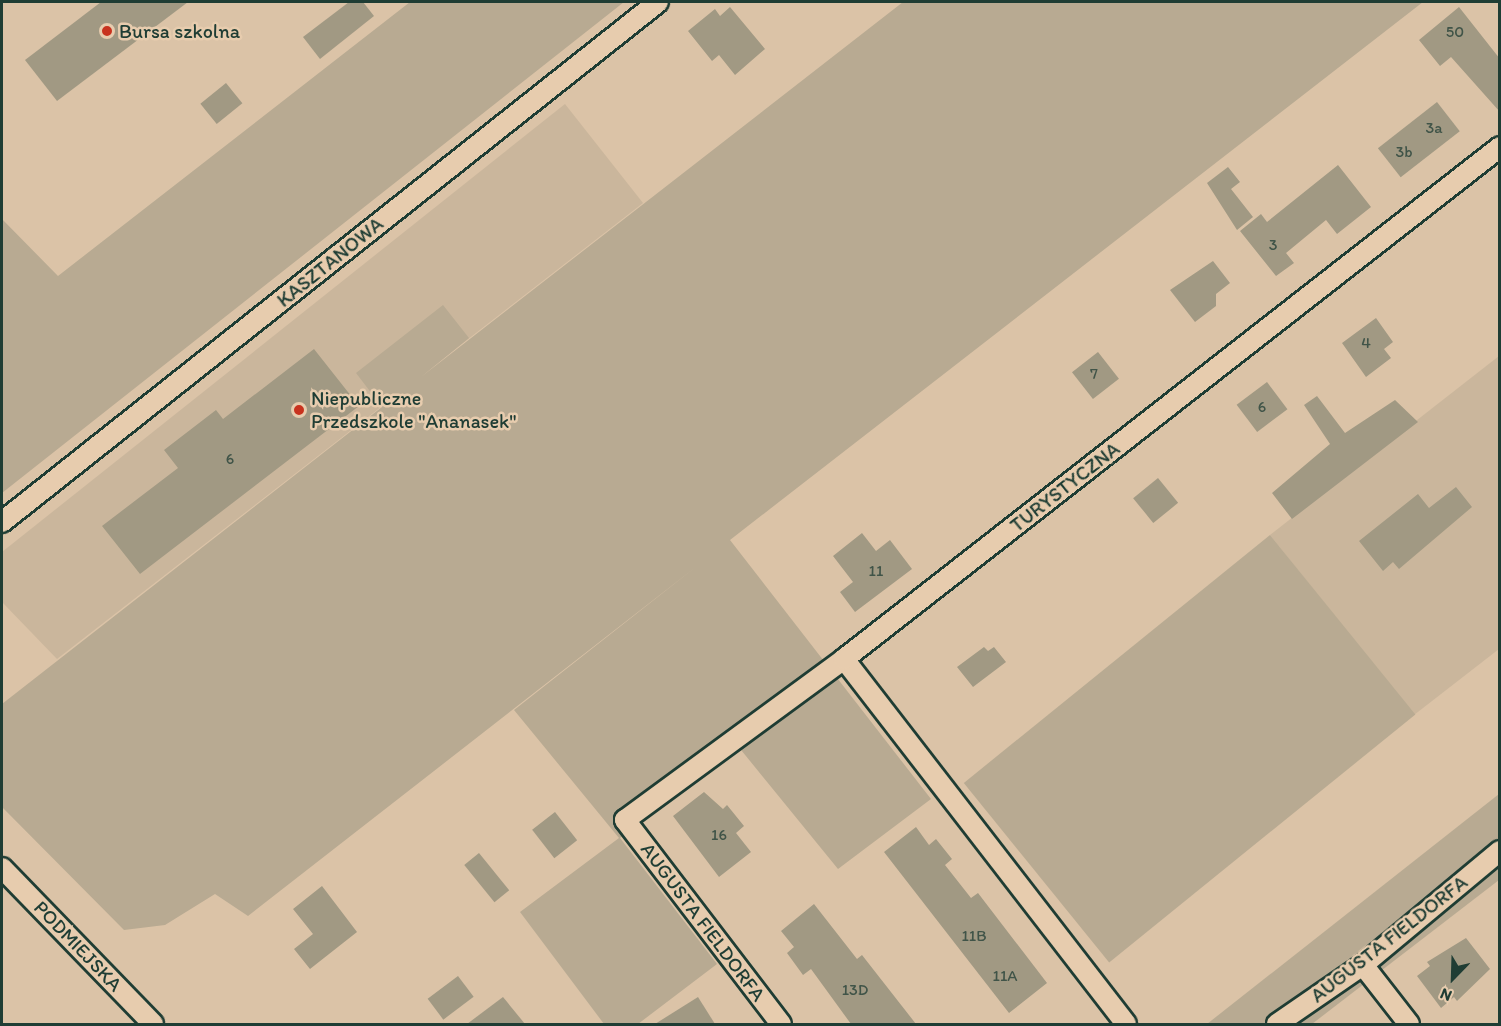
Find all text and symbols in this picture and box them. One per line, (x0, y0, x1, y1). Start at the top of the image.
place label: Bursa szkolna (119, 19, 239, 43)
house number: 50 (1446, 22, 1464, 42)
marker: Bursa szkolna (100, 24, 114, 38)
house number: 3a (1425, 118, 1443, 138)
house number: 3b (1395, 142, 1413, 162)
street label: KASZTANOWA (272, 212, 388, 312)
house number: 3 (1269, 235, 1277, 255)
house number: 4 (1361, 333, 1371, 353)
house number: 7 (1090, 364, 1098, 384)
place label: Niepubliczne Przedszkole "Ananasek" (311, 386, 517, 433)
house number: 6 (1258, 397, 1266, 417)
marker: Niepubliczne Przedszkole "Ananasek" (292, 403, 306, 417)
street label: TURYSTYCZNA (1005, 437, 1125, 537)
house number: 6 (226, 449, 234, 469)
house number: 11 (869, 561, 883, 581)
house number: 16 (711, 825, 727, 845)
street label: AUGUSTA FIELDORFA (635, 837, 771, 1007)
street label: AUGUSTA FIELDORFA (1305, 870, 1473, 1008)
street label: PODMIEJSKA (29, 896, 127, 996)
house number: 11B (961, 926, 987, 946)
north arrow (1423, 948, 1483, 1008)
house number: 11A (992, 966, 1018, 986)
house number: 13D (842, 980, 868, 1000)
text: N (1437, 984, 1454, 1006)

